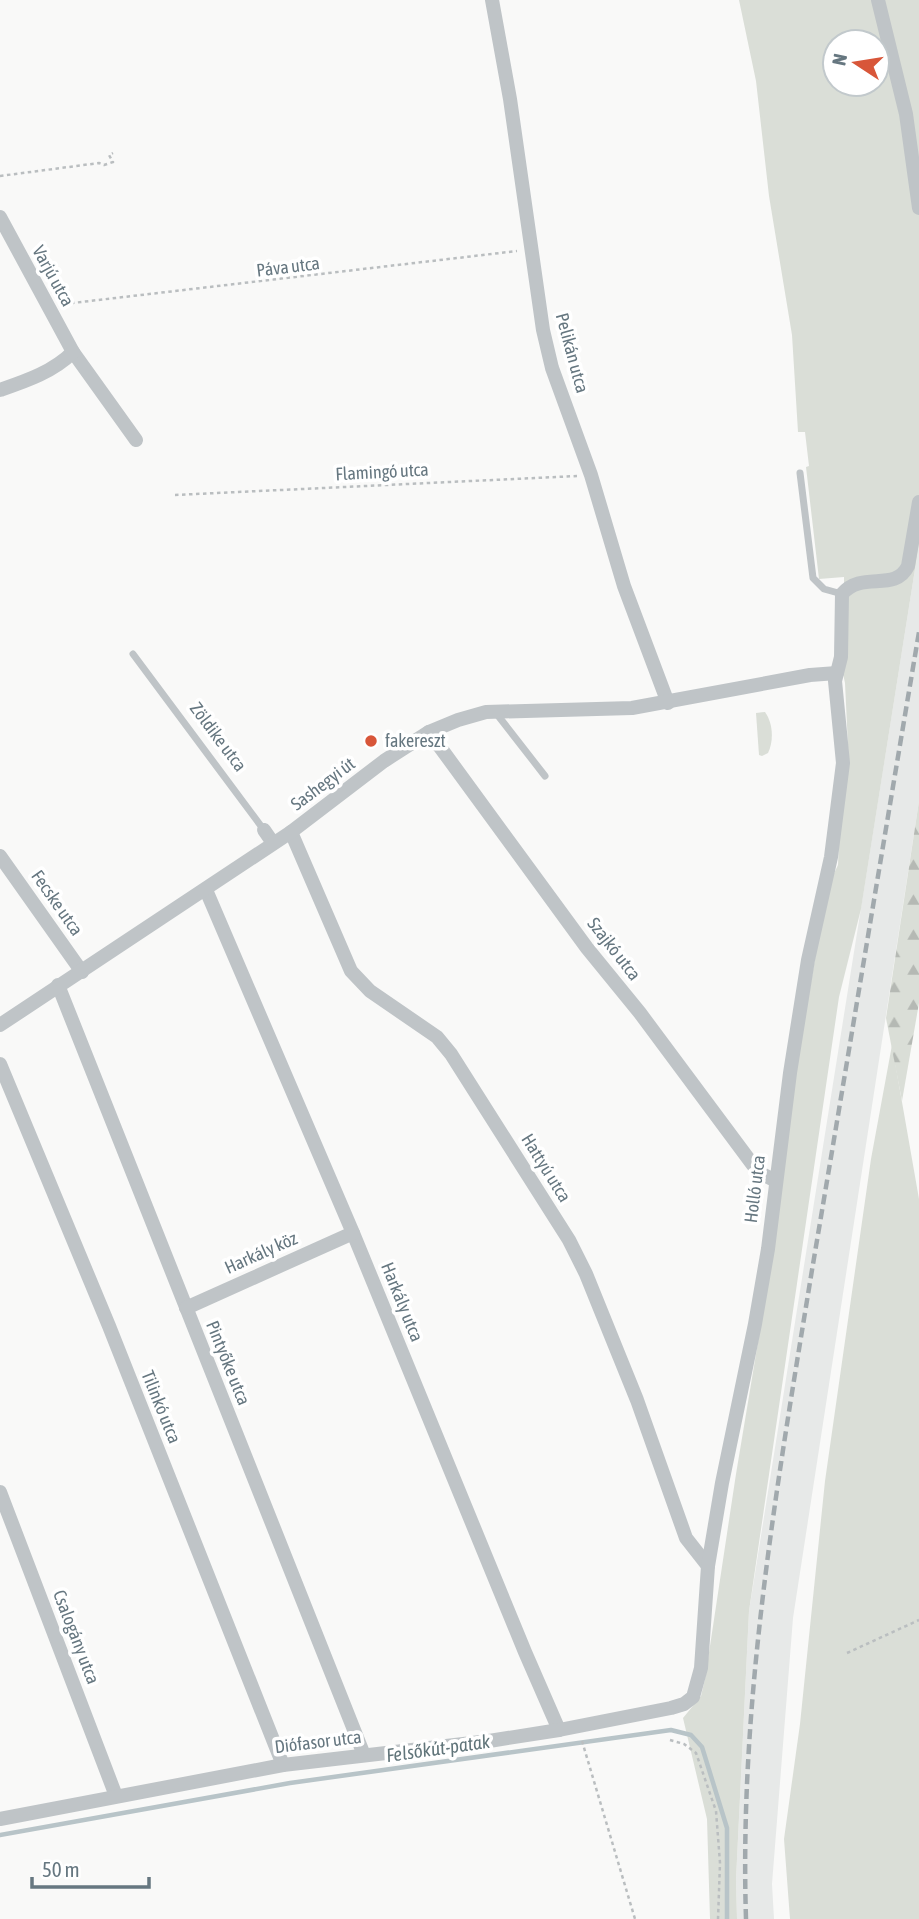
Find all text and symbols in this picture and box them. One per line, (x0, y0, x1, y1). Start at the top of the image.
north arrow (821, 28, 891, 98)
text: N (827, 52, 851, 67)
street label: Varjú utca (28, 242, 79, 310)
street label: Páva utca (255, 252, 321, 281)
street label: Pelikán utca (552, 311, 593, 395)
street label: Flamingó utca (335, 459, 429, 484)
street label: Zöldike utca (186, 698, 251, 775)
place label: fakereszt (385, 730, 446, 751)
marker: fakereszt (363, 733, 379, 749)
street label: Sashegyi út (286, 753, 359, 815)
street label: Fecske utca (27, 866, 87, 939)
street label: Szajkó utca (583, 913, 645, 984)
street label: Hattyú utca (517, 1130, 576, 1206)
street label: Holló utca (740, 1154, 769, 1224)
street label: Harkály köz (221, 1227, 301, 1278)
street label: Harkály utca (377, 1259, 428, 1345)
street label: Pintyőke utca (202, 1318, 255, 1408)
street label: Tilinkó utca (137, 1367, 186, 1446)
street label: Csalogány utca (49, 1587, 104, 1687)
street label: Diófasor utca (273, 1726, 363, 1757)
water label: Felsőkút-patak (385, 1730, 492, 1766)
scale bar (32, 1846, 149, 1890)
text: 50 m (42, 1857, 80, 1881)

